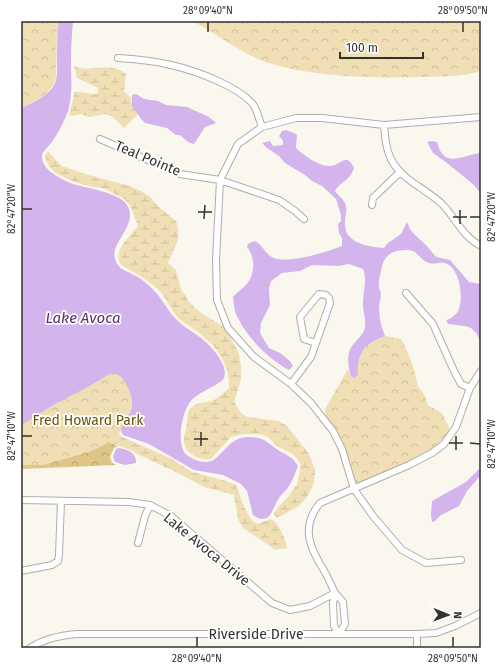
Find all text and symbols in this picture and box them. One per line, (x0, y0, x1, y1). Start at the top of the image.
text: 28°09'40"N (183, 5, 233, 17)
text: 28°09'50"N (438, 5, 488, 17)
scale bar (340, 34, 423, 60)
text: 100 m (346, 41, 378, 55)
street label: Teal Pointe (112, 137, 183, 180)
text: 82°47'20"W (6, 183, 18, 234)
text: 82°47'20"W (486, 191, 498, 242)
water label: Lake Avoca (45, 309, 121, 327)
text: 82°47'10"W (6, 411, 18, 461)
park label: Fred Howard Park (33, 412, 144, 429)
text: 82°47'10"W (486, 419, 498, 469)
street label: Lake Avoca Drive (160, 509, 253, 590)
north arrow (428, 595, 468, 635)
text: N (451, 611, 464, 619)
street label: Riverside Drive (208, 626, 304, 643)
text: 28°09'40"N (172, 653, 222, 665)
text: 28°09'50"N (428, 653, 478, 665)

